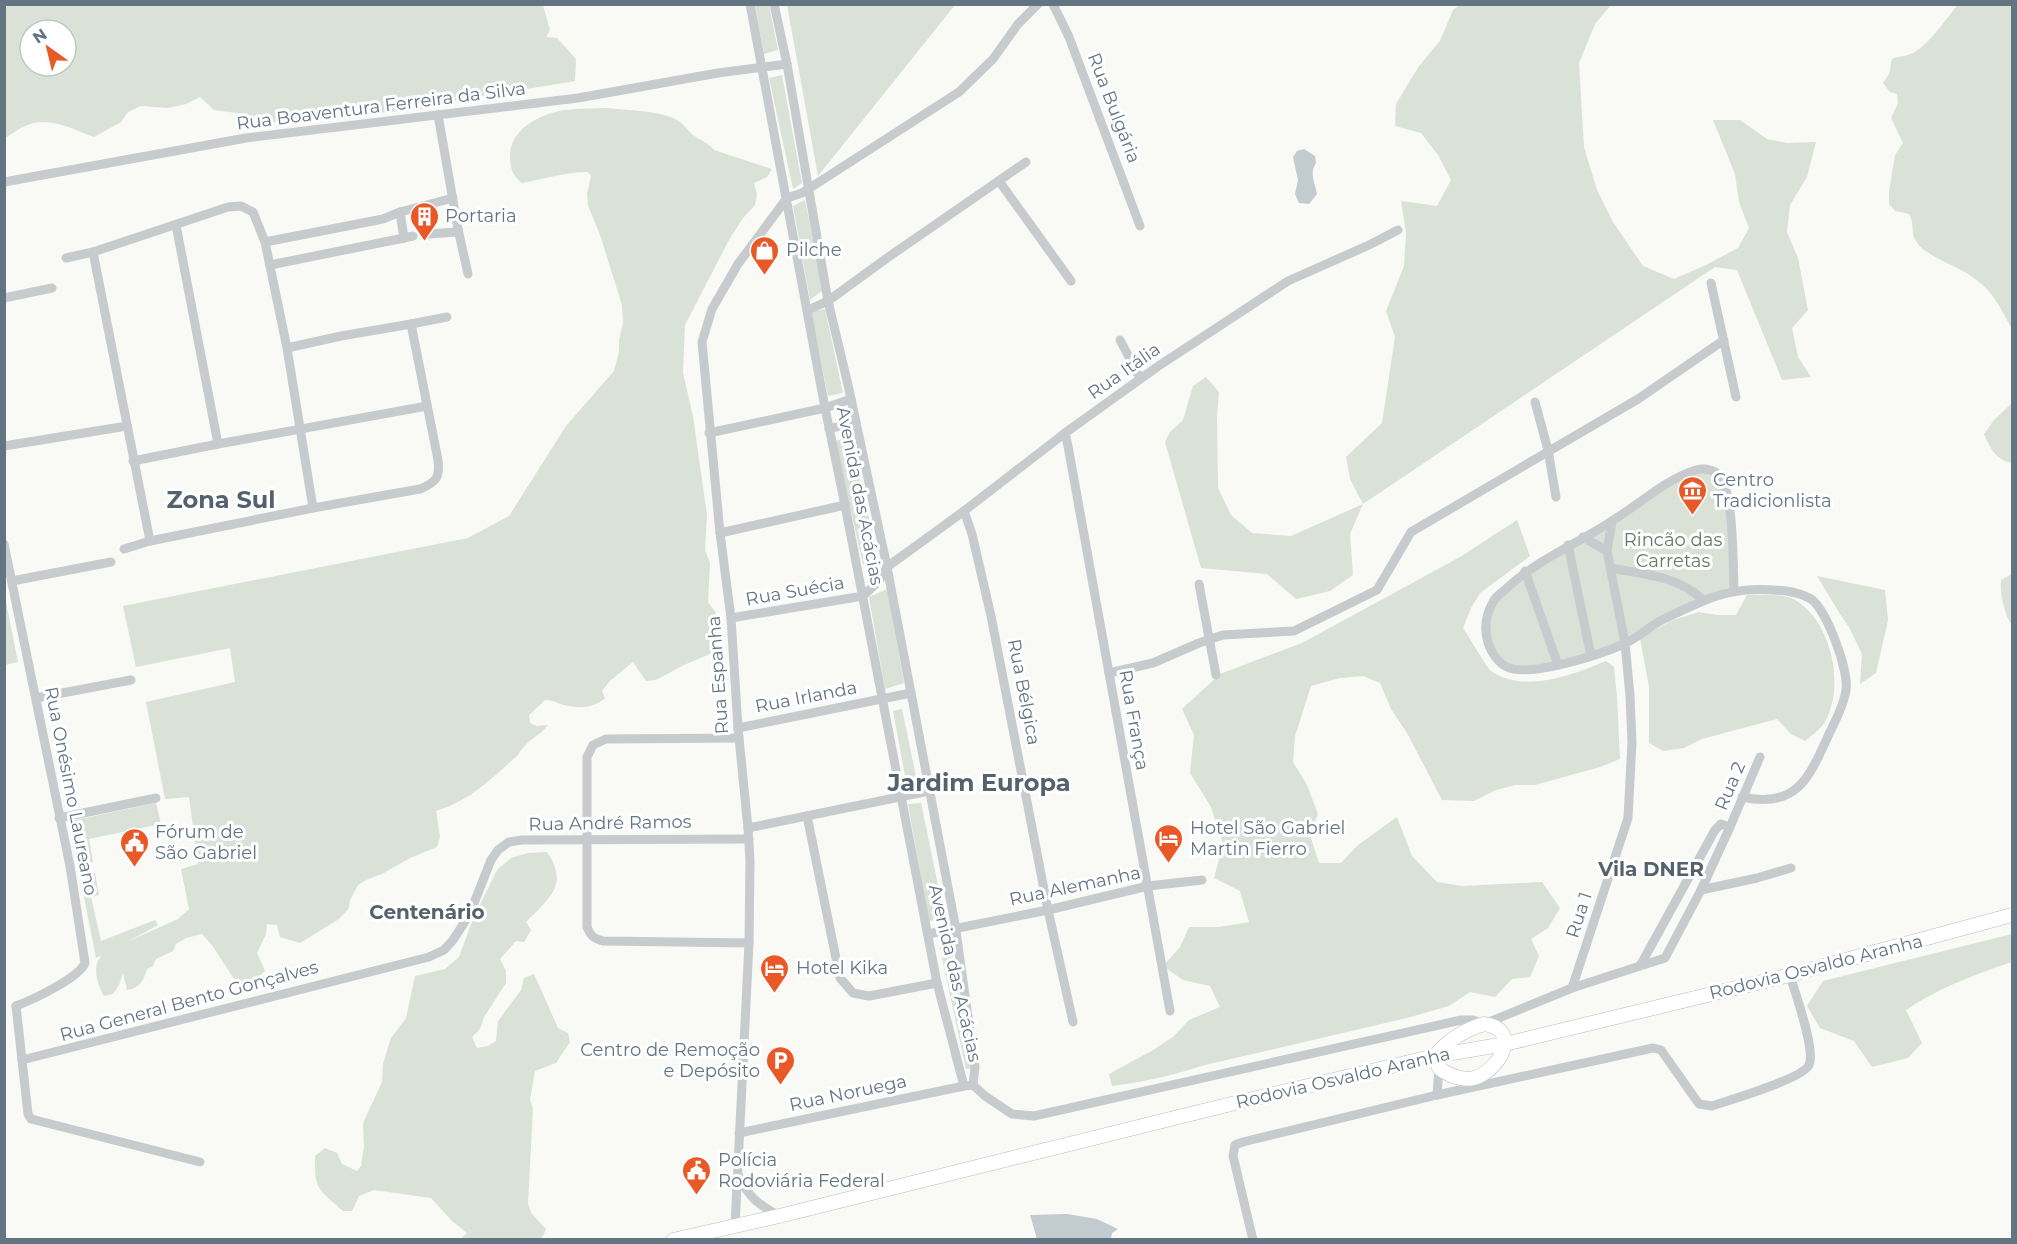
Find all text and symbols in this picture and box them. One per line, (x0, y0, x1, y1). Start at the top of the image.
north arrow (18, 18, 78, 78)
text: N (29, 24, 51, 47)
street label: Rua Bulgária (1083, 50, 1145, 166)
street label: Rua Boaventura Ferreira da Silva (235, 77, 527, 135)
building icon: Portaria (408, 200, 440, 242)
place label: Portaria (445, 205, 517, 227)
shop icon: Pilche (749, 234, 781, 276)
place label: Pilche (786, 239, 842, 261)
street label: Rua Itália (1083, 338, 1165, 404)
street label: Avenida das Acácias (832, 405, 888, 587)
place label: Centro Tradicionlista (1713, 469, 1832, 512)
museum icon: Centro Tradicionlista (1676, 474, 1708, 516)
district label: Zona Sul (167, 485, 275, 514)
park label: Rincão das Carretas (1624, 529, 1722, 572)
street label: Rua Suécia (744, 571, 846, 611)
street label: Rua Espanha (703, 615, 733, 735)
street label: Rua Bélgica (1003, 637, 1045, 747)
street label: Rua França (1114, 668, 1154, 772)
street label: Rua Irlanda (753, 676, 859, 718)
street label: Rua Onésimo Laureano (40, 685, 102, 897)
street label: Rua 2 (1710, 758, 1750, 814)
district label: Jardim Europa (886, 768, 1071, 797)
street label: Rua André Ramos (528, 811, 692, 835)
place label: Hotel São Gabriel Martin Fierro (1190, 817, 1345, 860)
place label: Fórum de São Gabriel (155, 821, 257, 864)
hotel icon: Hotel São Gabriel Martin Fierro (1153, 822, 1185, 864)
public building icon: Fórum de São Gabriel (118, 826, 150, 868)
district label: Vila DNER (1597, 857, 1704, 881)
street label: Rua Alemanha (1007, 861, 1143, 911)
street label: Avenida das Acácias (924, 882, 986, 1064)
street label: Rua 1 (1561, 889, 1597, 941)
district label: Centenário (369, 900, 485, 924)
street label: Rodovia Osvaldo Aranha (1707, 930, 1925, 1004)
hotel icon: Hotel Kika (759, 952, 791, 994)
street label: Rua General Bento Gonçalves (57, 956, 321, 1046)
place label: Hotel Kika (796, 957, 888, 979)
place label: Centro de Remoção e Depósito (580, 1039, 760, 1082)
street label: Rodovia Osvaldo Aranha (1234, 1043, 1452, 1113)
parking icon: Centro de Remoção e Depósito (765, 1044, 797, 1086)
street label: Rua Noruega (787, 1070, 909, 1116)
place label: Polícia Rodoviária Federal (718, 1149, 885, 1192)
public building icon: Polícia Rodoviária Federal (681, 1154, 713, 1196)

